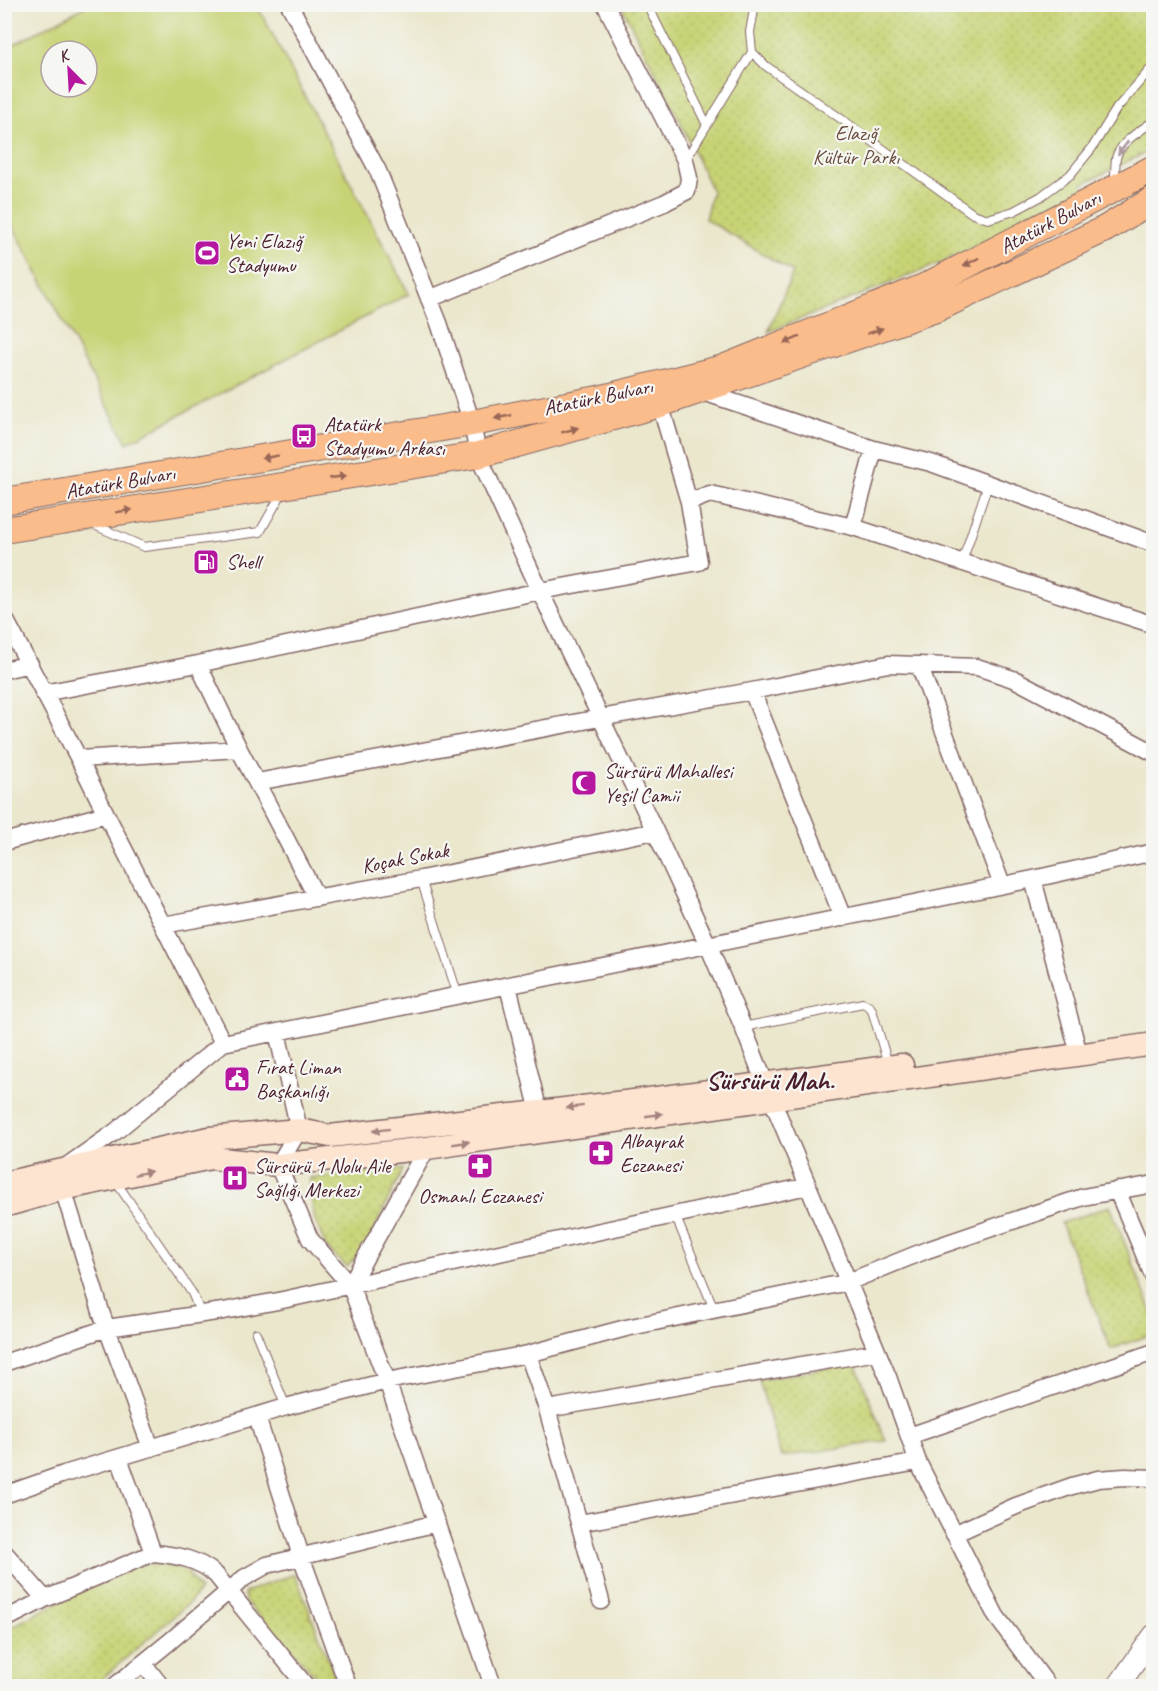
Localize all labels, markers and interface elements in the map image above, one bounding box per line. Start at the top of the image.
north arrow [39,39,99,99]
text: K [56,44,75,67]
park label: Elazığ Kültür Parkı [813,120,900,170]
one-way arrow [1117,141,1129,156]
street label: Atatürk Bulvarı [995,184,1106,259]
place label: Yeni Elazığ Stadyumu [226,228,304,278]
sports icon: Yeni Elazığ Stadyumu [192,238,222,268]
one-way arrow [963,258,980,267]
one-way arrow [866,325,884,335]
one-way arrow [783,335,801,345]
street label: Atatürk Bulvarı [541,373,656,421]
place label: Atatürk Stadyumu Arkası [324,411,446,461]
one-way arrow [494,413,513,422]
bus stop icon: Atatürk Stadyumu Arkası [289,421,319,451]
one-way arrow [561,425,579,434]
one-way arrow [260,453,279,462]
street label: Atatürk Bulvarı [63,459,178,504]
one-way arrow [328,473,347,482]
one-way arrow [115,507,134,516]
fuel station icon: Shell [191,547,221,577]
place label: Shell [226,549,264,575]
place label: Sürsürü Mahallesi Yeşil Camii [604,758,735,808]
mosque icon: Sürsürü Mahallesi Yeşil Camii [569,768,599,798]
street label: Koçak Sokak [359,837,452,879]
place label: Fırat Liman Başkanlığı [256,1054,341,1104]
district label: Sürsürü Mah. [706,1063,835,1097]
public building icon: Fırat Liman Başkanlığı [222,1064,252,1094]
one-way arrow [566,1103,585,1112]
one-way arrow [644,1111,663,1120]
one-way arrow [372,1125,391,1135]
place label: Albayrak Eczanesi [620,1128,685,1178]
pharmacy icon: Albayrak Eczanesi [586,1138,616,1168]
one-way arrow [451,1139,470,1148]
pharmacy icon: Osmanlı Eczanesi [465,1151,495,1181]
place label: Sürsürü 1 Nolu Aile Sağlığı Merkezi [254,1153,393,1203]
hospital icon: Sürsürü 1 Nolu Aile Sağlığı Merkezi [220,1163,250,1193]
one-way arrow [134,1168,153,1177]
place label: Osmanlı Eczanesi [418,1183,545,1209]

